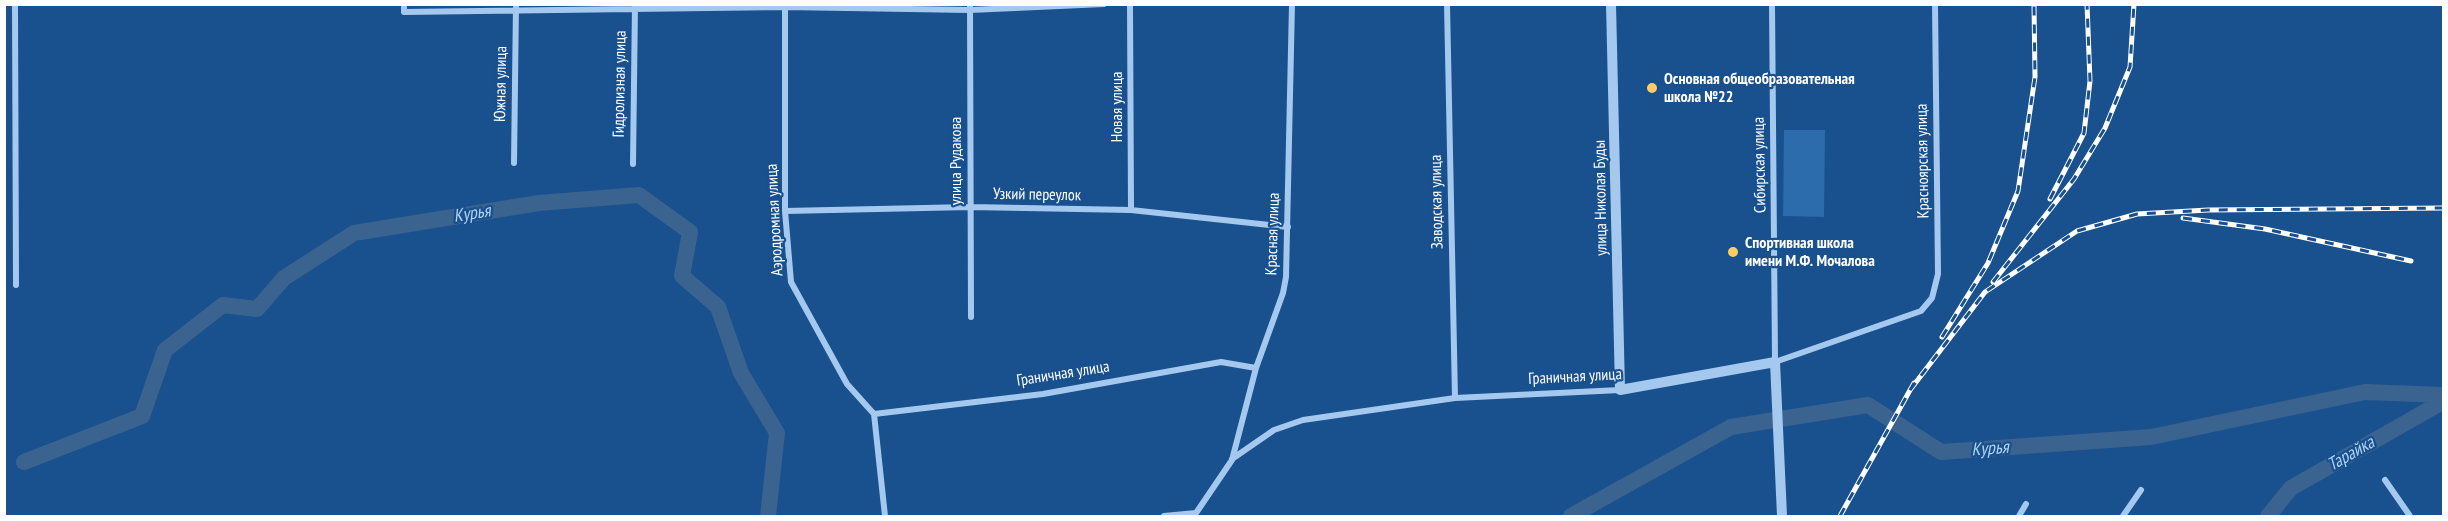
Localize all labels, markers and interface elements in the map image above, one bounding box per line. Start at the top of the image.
street label: Гидролизная улица [609,30,631,138]
street label: Южная улица [491,46,511,122]
place label: Основная общеобразовательная школа №22 [1664,69,1855,107]
street label: Новая улица [1107,72,1127,142]
marker: Основная общеобразовательная школа №22 [1645,81,1659,95]
street label: Красноярская улица [1912,104,1934,218]
street label: улица Рудакова [946,117,966,205]
street label: Сибирская улица [1750,117,1770,213]
street label: улица Николая Буды [1590,140,1612,256]
street label: Заводская улица [1427,155,1447,249]
street label: Аэродромная улица [762,163,788,277]
street label: Узкий переулок [993,185,1081,205]
street label: Красная улица [1262,192,1284,276]
water label: Курья [452,200,492,228]
place label: Спортивная школа имени М.Ф. Мочалова [1745,233,1875,271]
marker: Спортивная школа имени М.Ф. Мочалова [1726,245,1740,259]
street label: Граничная улица [1015,357,1111,391]
street label: Граничная улица [1528,365,1622,389]
water label: Тарайка [2324,432,2378,476]
water label: Курья [1971,437,2009,461]

